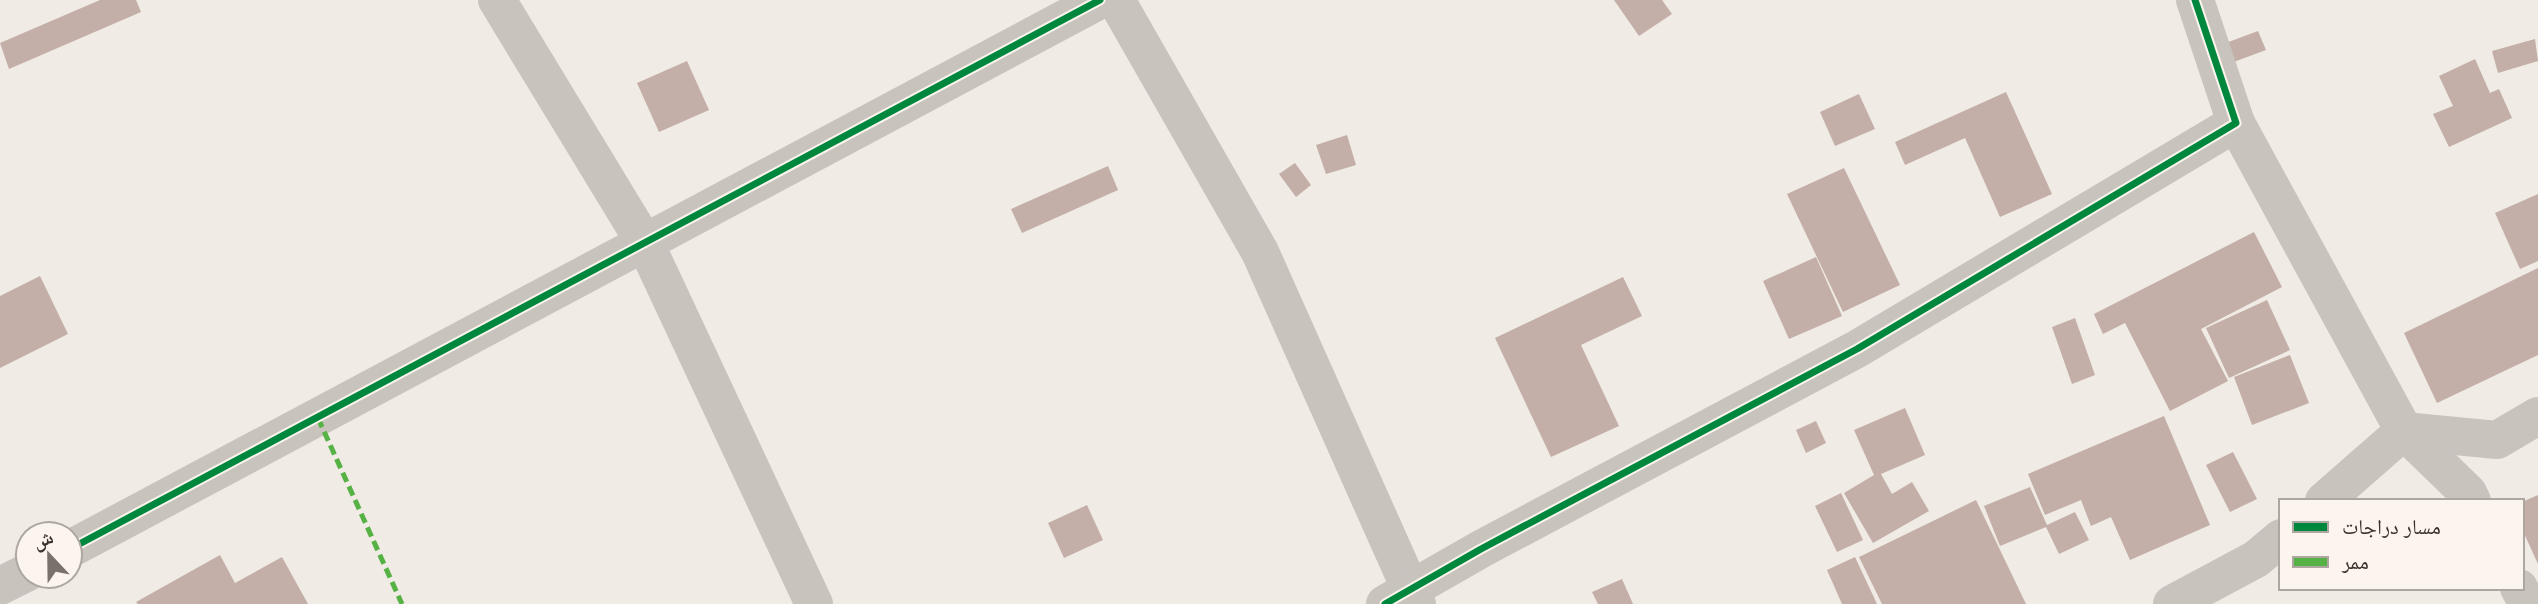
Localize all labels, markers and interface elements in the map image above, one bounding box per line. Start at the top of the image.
legend [2279,499,2524,590]
text: مسار دراجات [2342,514,2441,539]
north arrow [14,520,84,590]
text: ش [29,525,56,554]
text: ممر [2341,549,2369,574]

